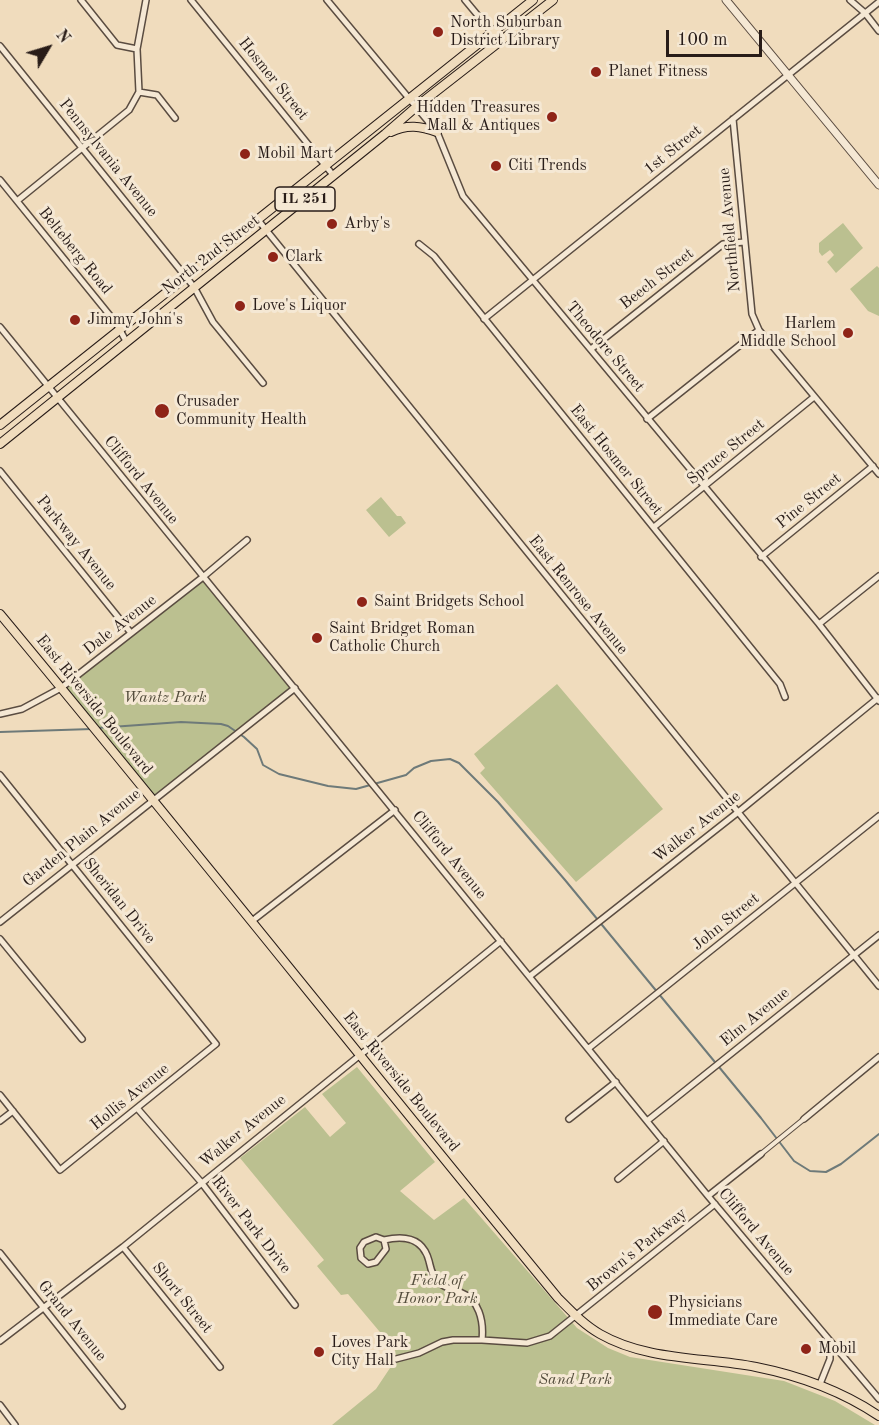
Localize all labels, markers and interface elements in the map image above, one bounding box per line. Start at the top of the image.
place label: North Suburban District Library [450,13,562,51]
north arrow [18,18,78,78]
scale bar [669,18,765,56]
marker: North Suburban District Library [431,25,445,39]
text: N [52,27,72,47]
text: 100 m [677,31,728,49]
street label: Hosmer Street [234,34,312,124]
place label: Planet Fitness [608,62,708,82]
marker: Planet Fitness [589,65,603,79]
street label: Pennsylvania Avenue [54,95,162,221]
place label: Hidden Treasures Mall & Antiques [416,98,540,136]
marker: Hidden Treasures Mall & Antiques [545,110,559,124]
street label: 1st Street [640,121,706,179]
place label: Mobil Mart [257,144,333,164]
marker: Mobil Mart [238,147,252,161]
place label: Citi Trends [508,156,587,176]
marker: Citi Trends [489,159,503,173]
street label: Northfield Avenue [715,167,745,293]
road number: IL 251 [275,187,335,211]
street label: Belteberg Road [34,204,116,298]
street label: North 2nd Street [158,211,264,299]
place label: Arby's [344,214,390,234]
marker: Arby's [325,217,339,231]
street label: Beech Street [616,244,698,314]
place label: Clark [285,247,323,267]
marker: Clark [266,250,280,264]
place label: Love's Liquor [252,296,346,316]
street label: Theodore Street [561,298,649,396]
marker: Love's Liquor [233,299,247,313]
place label: Jimmy John's [87,310,183,330]
marker: Jimmy John's [68,313,82,327]
place label: Harlem Middle School [740,314,836,352]
marker: Harlem Middle School [841,326,855,340]
place label: Crusader Community Health [176,392,307,430]
street label: East Hosmer Street [565,401,667,519]
marker: Crusader Community Health [153,402,171,420]
street label: Spruce Street [683,415,769,489]
street label: Clifford Avenue [100,432,182,528]
street label: Pine Street [773,469,845,533]
street label: Parkway Avenue [32,492,120,594]
street label: East Renrose Avenue [524,532,632,658]
street label: Dale Avenue [80,591,160,659]
place label: Saint Bridgets School [374,592,524,612]
marker: Saint Bridgets School [355,595,369,609]
place label: Saint Bridget Roman Catholic Church [329,619,475,657]
street label: East Riverside Boulevard [32,631,156,779]
marker: Saint Bridget Roman Catholic Church [310,631,324,645]
park label: Wantz Park [123,688,207,708]
street label: Garden Plain Avenue [19,785,145,891]
street label: Walker Avenue [649,787,745,867]
street label: Clifford Avenue [408,807,490,903]
street label: Sheridan Drive [79,854,159,948]
street label: John Street [689,889,763,955]
street label: Elm Avenue [717,983,793,1051]
street label: East Riverside Boulevard [339,1008,463,1156]
street label: Hollis Avenue [87,1059,173,1135]
street label: Walker Avenue [196,1090,290,1172]
street label: River Park Drive [207,1173,295,1277]
street label: Clifford Avenue [714,1184,798,1280]
street label: Brown's Parkway [583,1204,691,1296]
street label: Short Street [148,1259,216,1337]
park label: Field of Honor Park [396,1271,478,1309]
street label: Grand Avenue [34,1277,110,1365]
place label: Physicians Immediate Care [668,1293,778,1331]
marker: Physicians Immediate Care [646,1303,664,1321]
place label: Loves Park City Hall [331,1333,408,1371]
place label: Mobil [818,1339,856,1359]
marker: Mobil [799,1342,813,1356]
marker: Loves Park City Hall [312,1345,326,1359]
park label: Sand Park [538,1370,612,1390]

